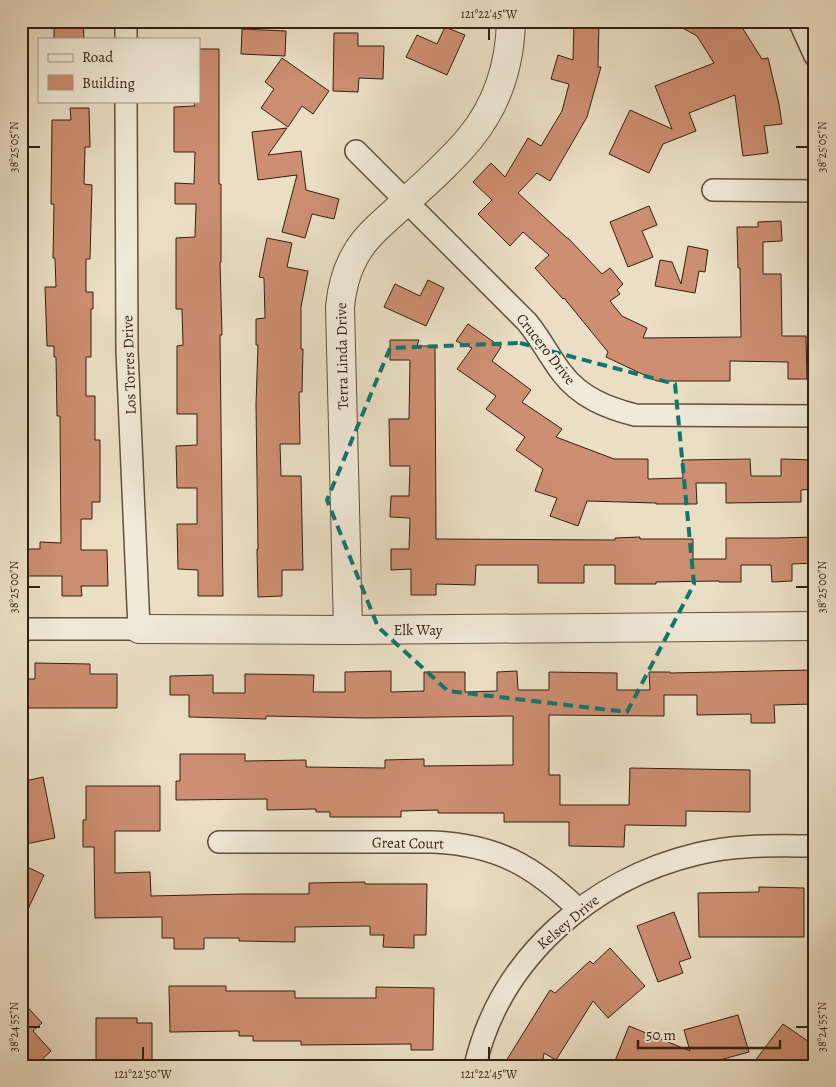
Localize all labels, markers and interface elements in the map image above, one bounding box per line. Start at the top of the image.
text: 121°22'45"W [461,6,518,22]
legend [38,38,200,102]
text: Road [82,47,114,67]
text: Building [82,73,135,93]
text: 38°25'05"N [6,121,22,173]
text: 38°25'05"N [814,121,830,173]
street label: Terra Linda Drive [331,302,353,410]
street label: Crucero Drive [512,309,580,389]
street label: Los Torres Drive [117,315,141,415]
text: 38°25'00"N [6,560,22,613]
text: 38°25'00"N [814,560,830,613]
street label: Elk Way [393,620,443,640]
street label: Great Court [372,832,444,854]
street label: Kelsey Drive [533,890,604,954]
text: 38°24'55"N [6,1002,22,1052]
text: 38°24'55"N [814,1002,830,1052]
scale bar [638,1017,781,1049]
text: 50 m [646,1025,676,1045]
text: 121°22'50"W [114,1066,172,1082]
text: 121°22'45"W [461,1066,518,1082]

